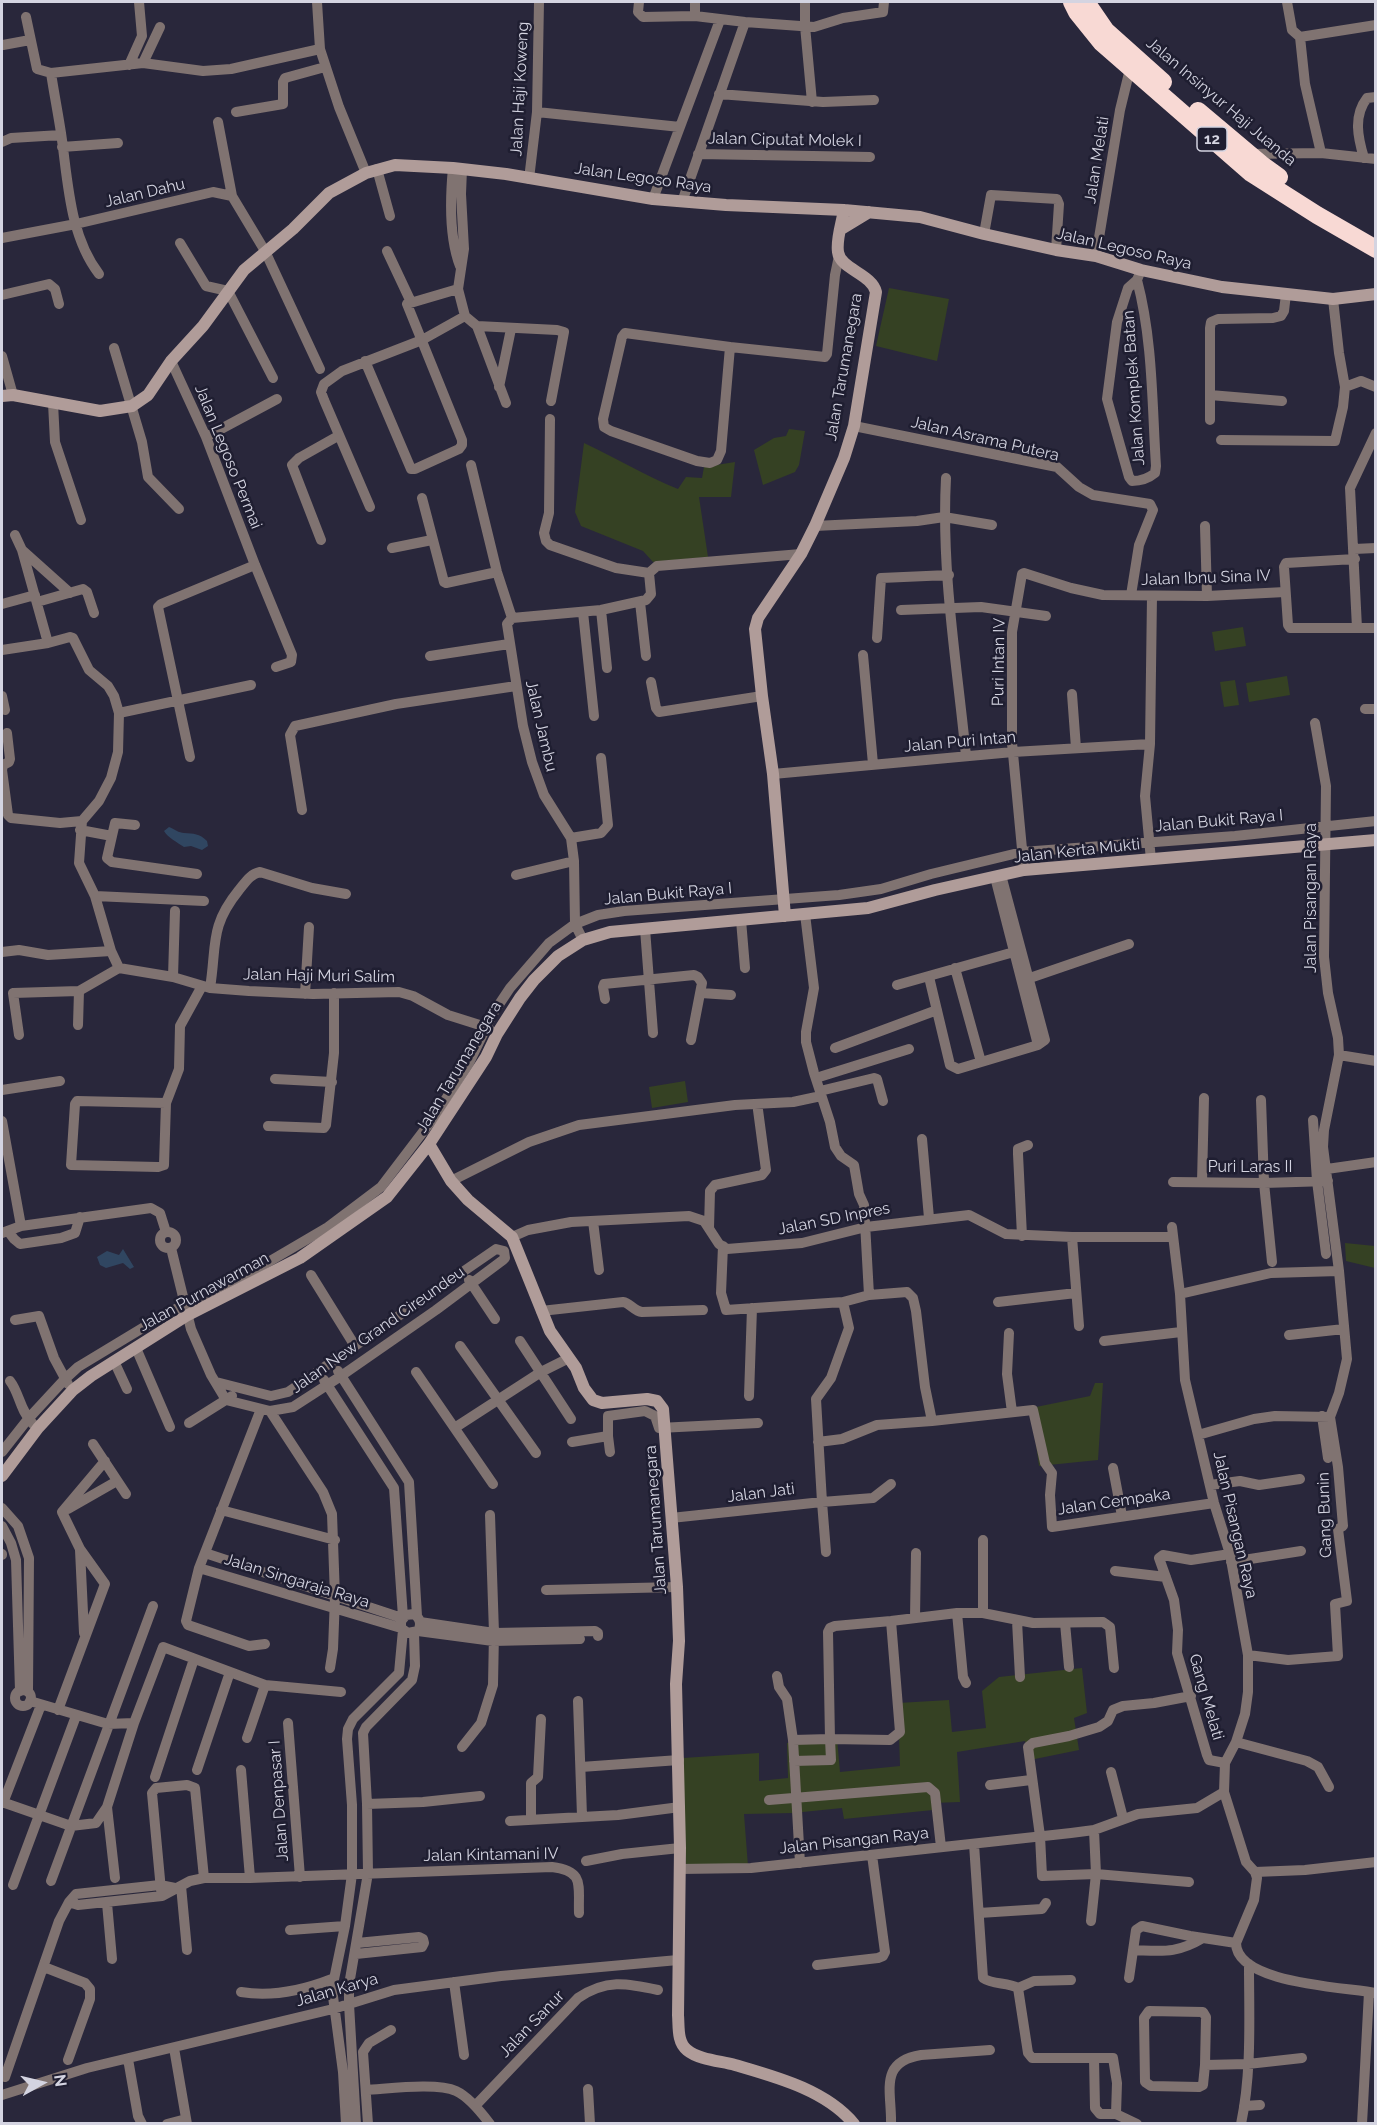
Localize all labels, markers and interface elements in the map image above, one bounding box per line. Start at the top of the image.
street label: Jalan Haji Koweng [507,21,533,157]
street label: Jalan Insinyur Haji Juanda [1142,34,1300,170]
street label: Jalan Melati [1081,115,1113,205]
road number: 12 [1197,127,1227,151]
street label: Jalan Ciputat Molek I [708,129,862,151]
street label: Jalan Legoso Raya [573,159,713,197]
street label: Jalan Dahu [103,174,187,212]
street label: Jalan Legoso Raya [1055,224,1193,274]
street label: Jalan Tarumanegara [822,292,866,442]
street label: Jalan Komplek Batan [1119,310,1149,466]
street label: Jalan Legoso Permai [190,382,266,532]
street label: Jalan Asrama Putera [909,413,1061,465]
street label: Jalan Ibnu Sina IV [1141,566,1271,590]
street label: Puri Intan IV [989,618,1009,706]
street label: Jalan Jambu [521,678,561,774]
street label: Jalan Puri Intan [903,728,1017,756]
street label: Jalan Bukit Raya I [1154,806,1284,836]
street label: Jalan Pisangan Raya [1301,823,1321,973]
street label: Jalan Kerta Mukti [1013,835,1141,867]
street label: Jalan Bukit Raya I [603,879,733,909]
street label: Jalan Haji Muri Salim [243,965,395,987]
street label: Jalan Tarumanegara [412,998,506,1136]
street label: Puri Laras II [1208,1157,1292,1177]
street label: Jalan SD Inpres [776,1199,892,1239]
street label: Jalan Purnawarman [136,1248,272,1336]
street label: Jalan New Grand Cireundeu [288,1263,468,1397]
street label: Jalan Tarumanegara [641,1445,671,1595]
street label: Jalan Pisangan Raya [1209,1450,1261,1600]
street label: Gang Bunin [1314,1472,1336,1558]
street label: Jalan Jati [726,1479,796,1507]
street label: Jalan Cempaka [1056,1485,1172,1519]
street label: Jalan Singaraja Raya [222,1550,372,1612]
street label: Gang Melati [1185,1652,1227,1742]
street label: Jalan Denpasar I [265,1740,293,1862]
street label: Jalan Pisangan Raya [778,1824,930,1858]
street label: Jalan Kintamani IV [423,1844,559,1866]
street label: Jalan Karya [294,1969,380,2011]
street label: Jalan Sanur [495,1987,569,2061]
north arrow [12,2053,72,2113]
text: N [50,2073,71,2088]

